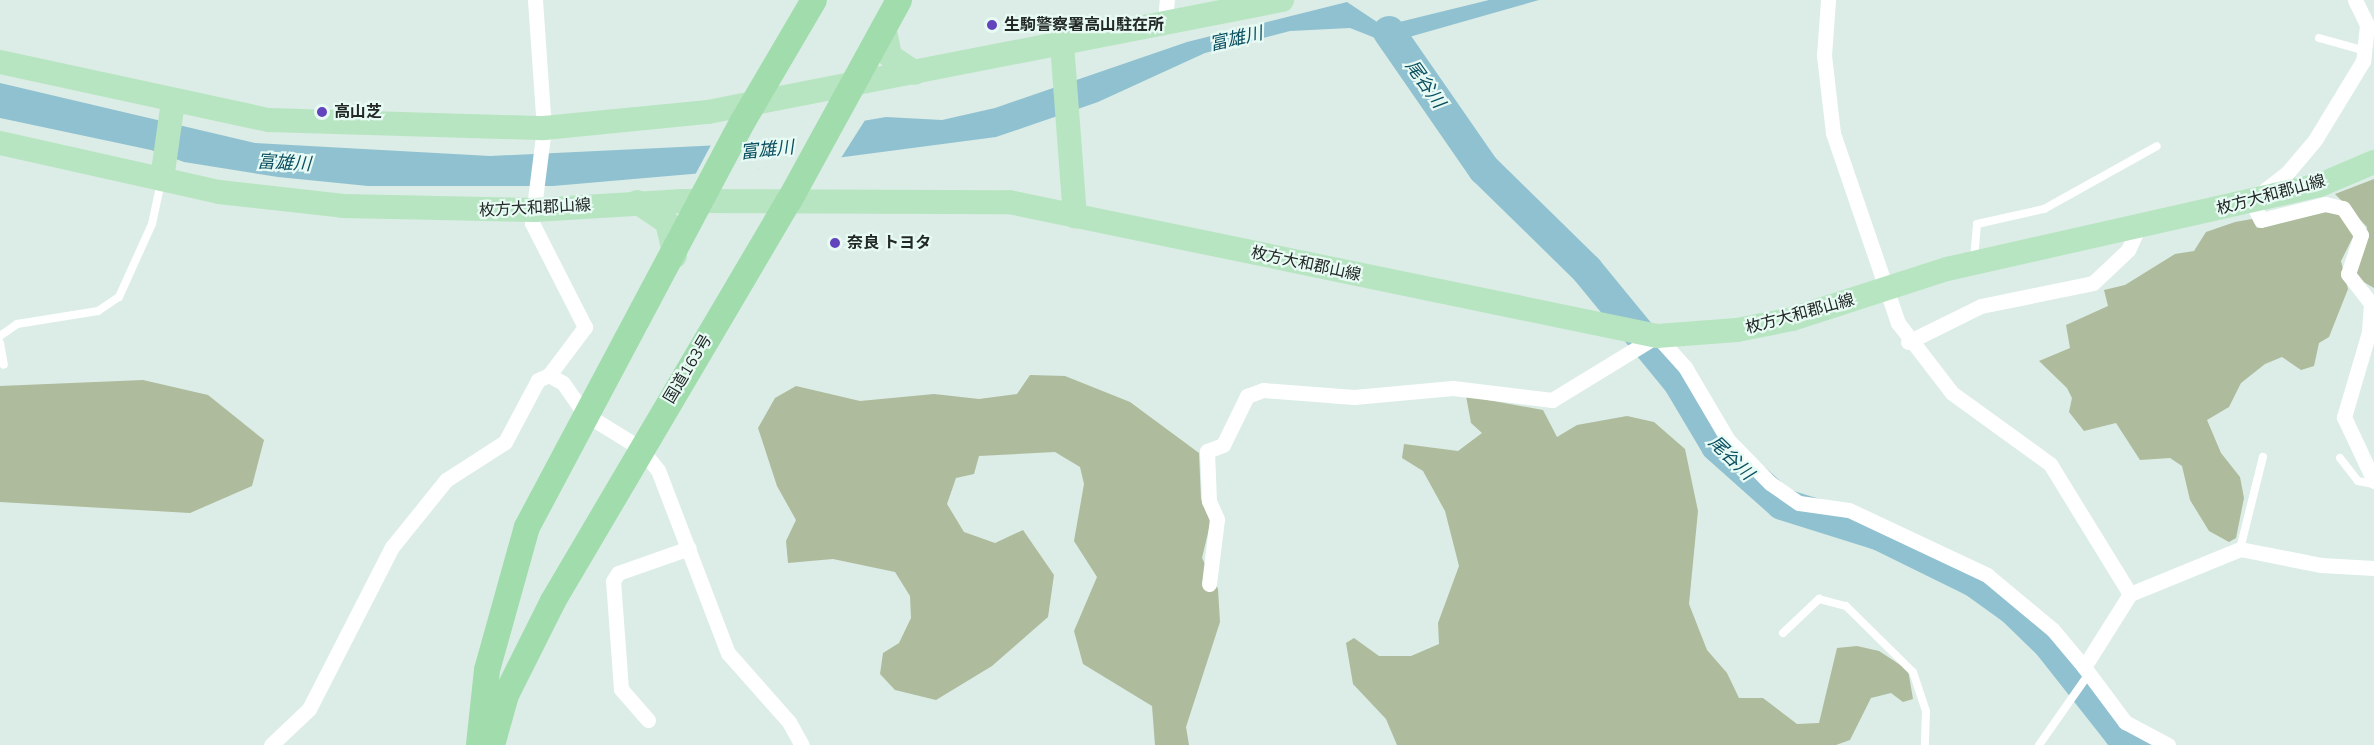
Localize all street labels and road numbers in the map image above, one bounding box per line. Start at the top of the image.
street label: 枚方大和郡山線 [2214,171,2328,219]
street label: 枚方大和郡山線 [479,195,591,221]
street label: 枚方大和郡山線 [1249,243,1363,285]
street label: 枚方大和郡山線 [1743,290,1857,338]
street label: 国道163号 [660,331,716,407]

